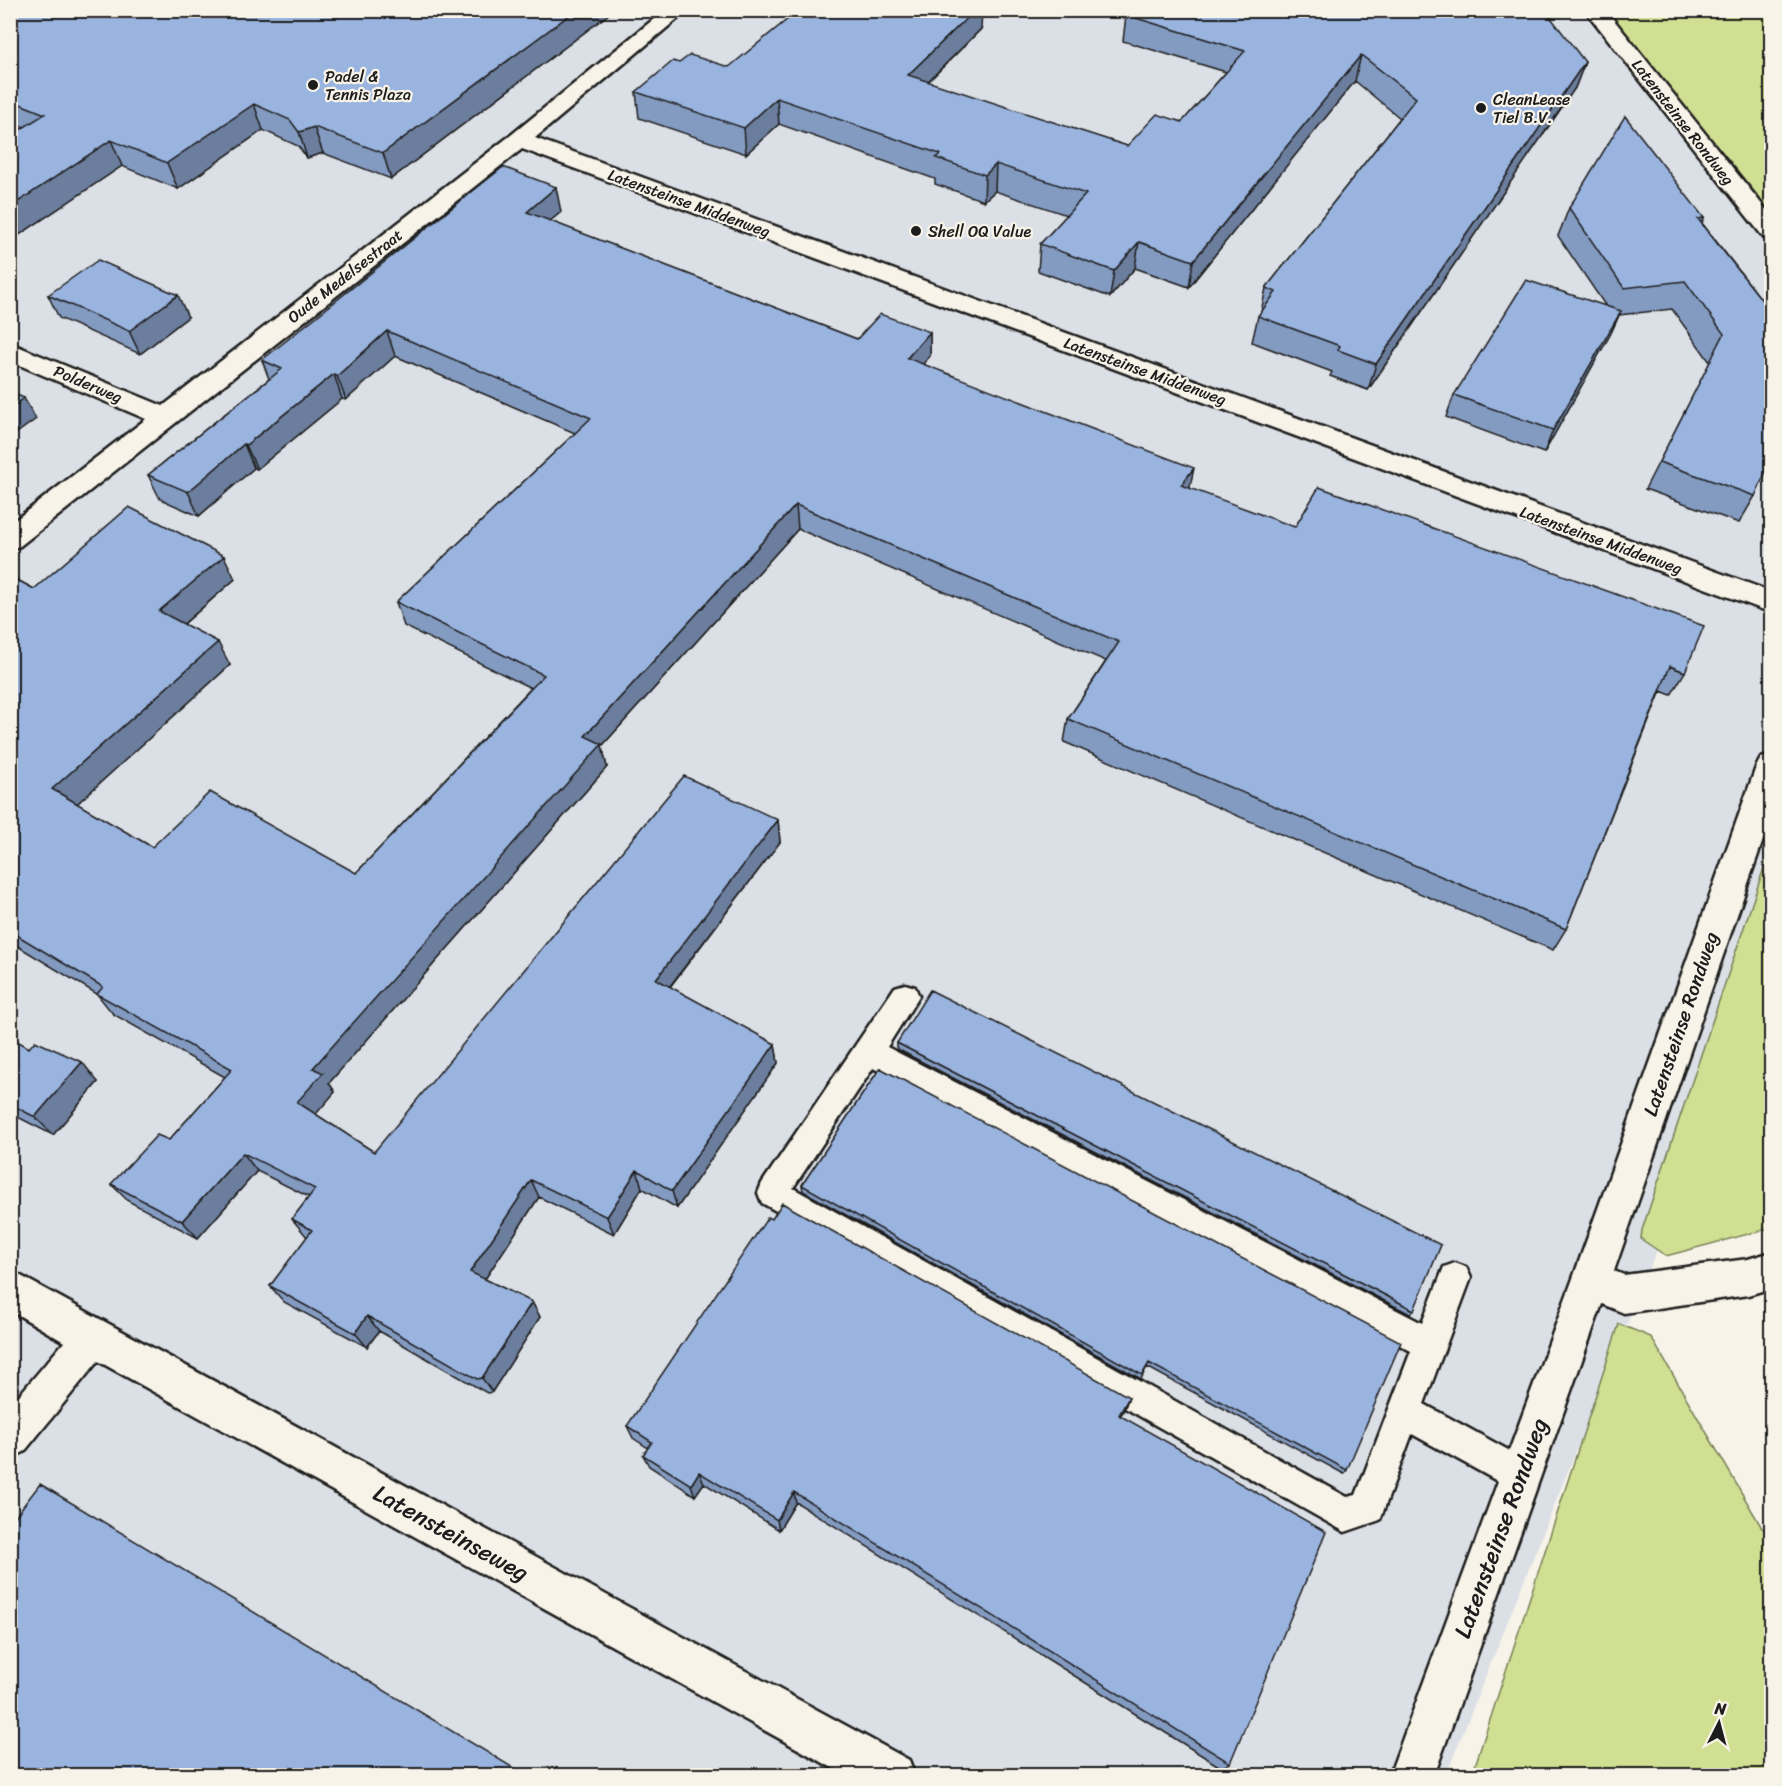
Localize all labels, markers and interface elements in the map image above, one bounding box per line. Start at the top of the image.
street label: Latensteinse Rondweg [1624,52,1742,192]
place label: Padel & Tennis Plaza [325,62,411,109]
marker: Padel & Tennis Plaza [306,78,320,92]
place label: CleanLease Tiel B.V. [1493,85,1570,132]
marker: CleanLease Tiel B.V. [1474,101,1488,115]
street label: Latensteinse Middenweg [604,160,774,246]
place label: Shell OQ Value [928,217,1032,246]
street label: Oude Medelsestraat [281,221,409,331]
marker: Shell OQ Value [909,224,923,238]
street label: Latensteinse Middenweg [1060,328,1230,414]
street label: Polderweg [49,356,127,412]
street label: Latensteinse Middenweg [1516,497,1686,583]
street label: Latensteinse Rondweg [1633,927,1729,1121]
street label: Latensteinse Rondweg [1442,1412,1560,1644]
street label: Latensteinseweg [365,1473,537,1593]
north arrow [1689,1693,1749,1753]
text: N [1712,1693,1728,1724]

